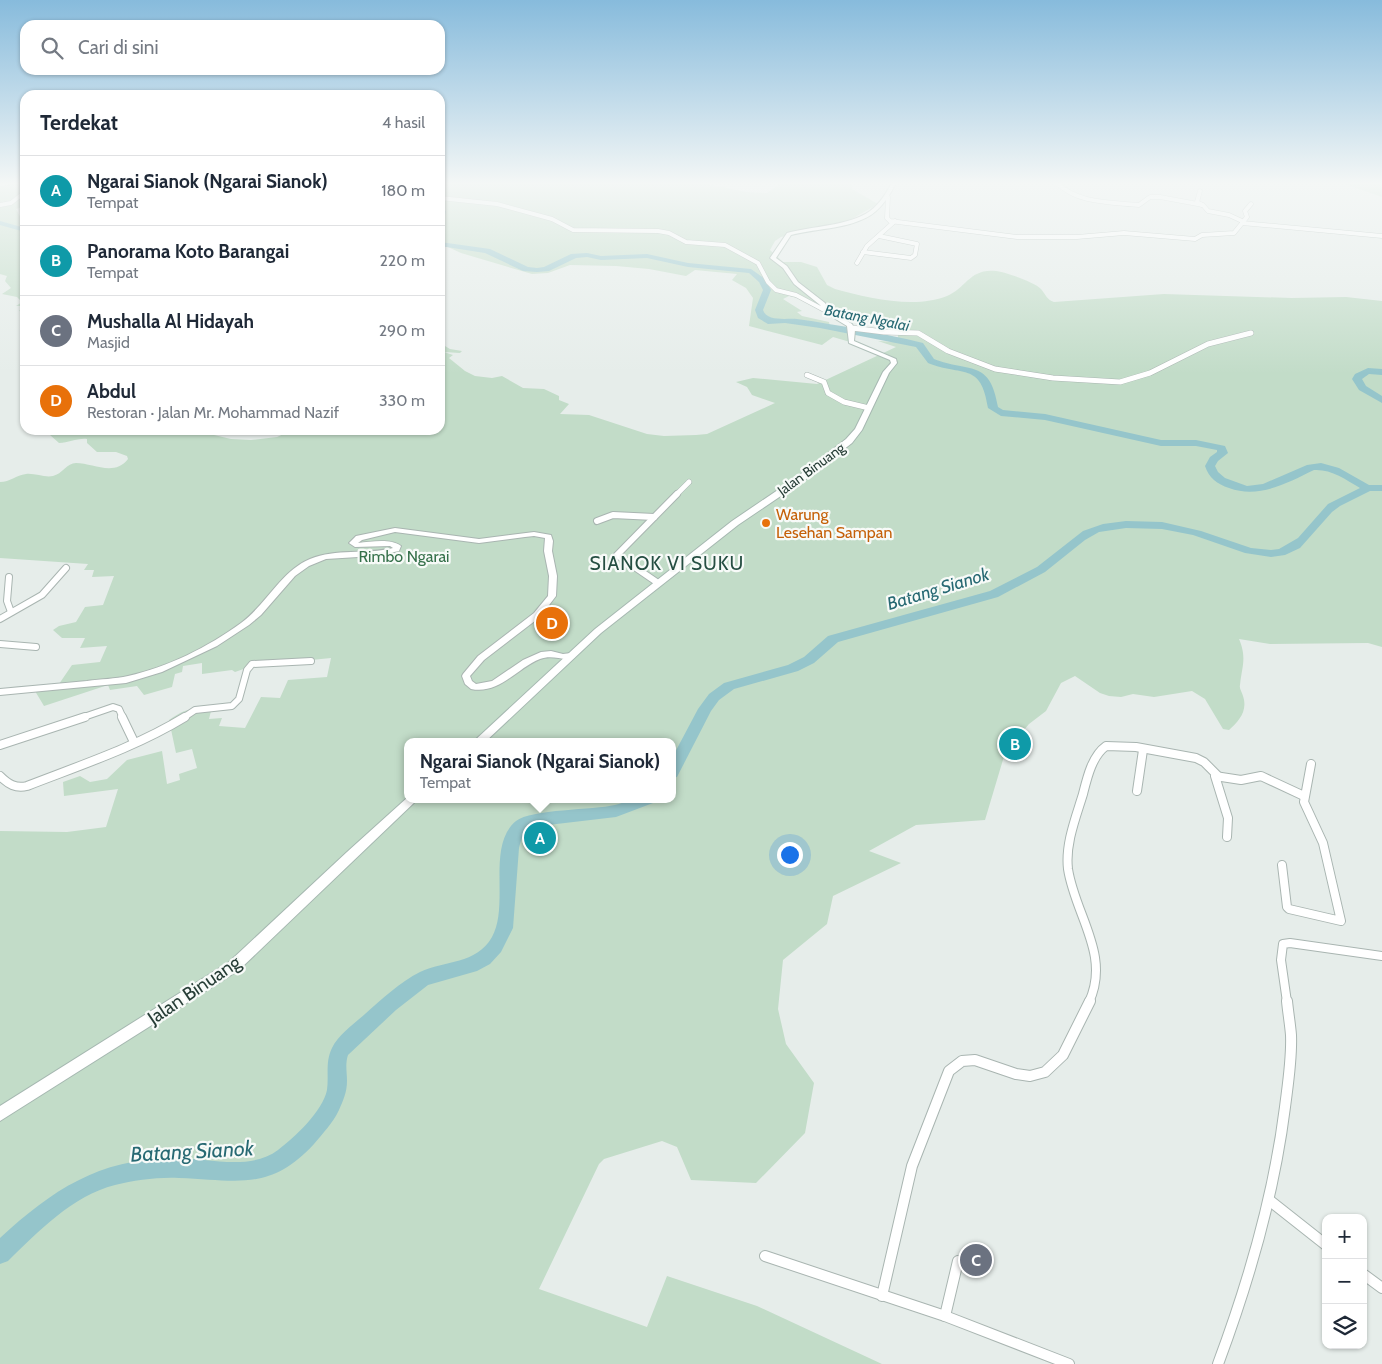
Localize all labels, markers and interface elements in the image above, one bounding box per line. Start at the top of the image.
search box [20,20,445,75]
icon: search [38,34,66,62]
text: Cari di sini [78,36,159,59]
text: Terdekat [40,110,118,135]
text: 4 hasil [382,113,425,132]
text: Ngarai Sianok (Ngarai Sianok) [87,170,328,193]
text: A [51,181,61,200]
text: 180 m [381,181,425,200]
text: Tempat [87,193,138,212]
text: Panorama Koto Barangai [87,240,289,263]
text: B [51,251,61,270]
text: 220 m [379,251,425,270]
text: Tempat [87,263,138,282]
water label: Batang Ngalai [823,301,912,335]
text: Mushalla Al Hidayah [87,310,254,333]
text: C [51,321,61,340]
text: 290 m [379,321,425,340]
text: Masjid [87,333,130,352]
text: Abdul [87,380,136,403]
text: D [50,391,62,410]
text: 330 m [379,391,425,410]
text: Restoran · Jalan Mr. Mohammad Nazif [87,403,339,422]
street label: Jalan Binuang [773,438,849,500]
place label: Warung Lesehan Sampan [776,505,892,542]
marker: Warung Lesehan Sampan [760,517,772,529]
park label: Rimbo Ngarai [359,547,449,566]
district label: SIANOK VI SUKU [590,552,744,575]
water label: Batang Sianok [884,563,993,615]
pin: D [536,604,568,642]
pin: B [999,725,1031,763]
popup [404,738,676,803]
text: Ngarai Sianok (Ngarai Sianok) [420,750,660,773]
text: Tempat [420,773,471,792]
pin: A [524,819,556,857]
your location [777,842,803,868]
street label: Jalan Binuang [142,950,245,1030]
water label: Batang Sianok [130,1135,255,1167]
map controls [1322,1214,1367,1349]
button: + [1322,1214,1367,1259]
pin: C [960,1241,992,1279]
button: − [1322,1259,1367,1304]
button: layers [1322,1304,1367,1349]

